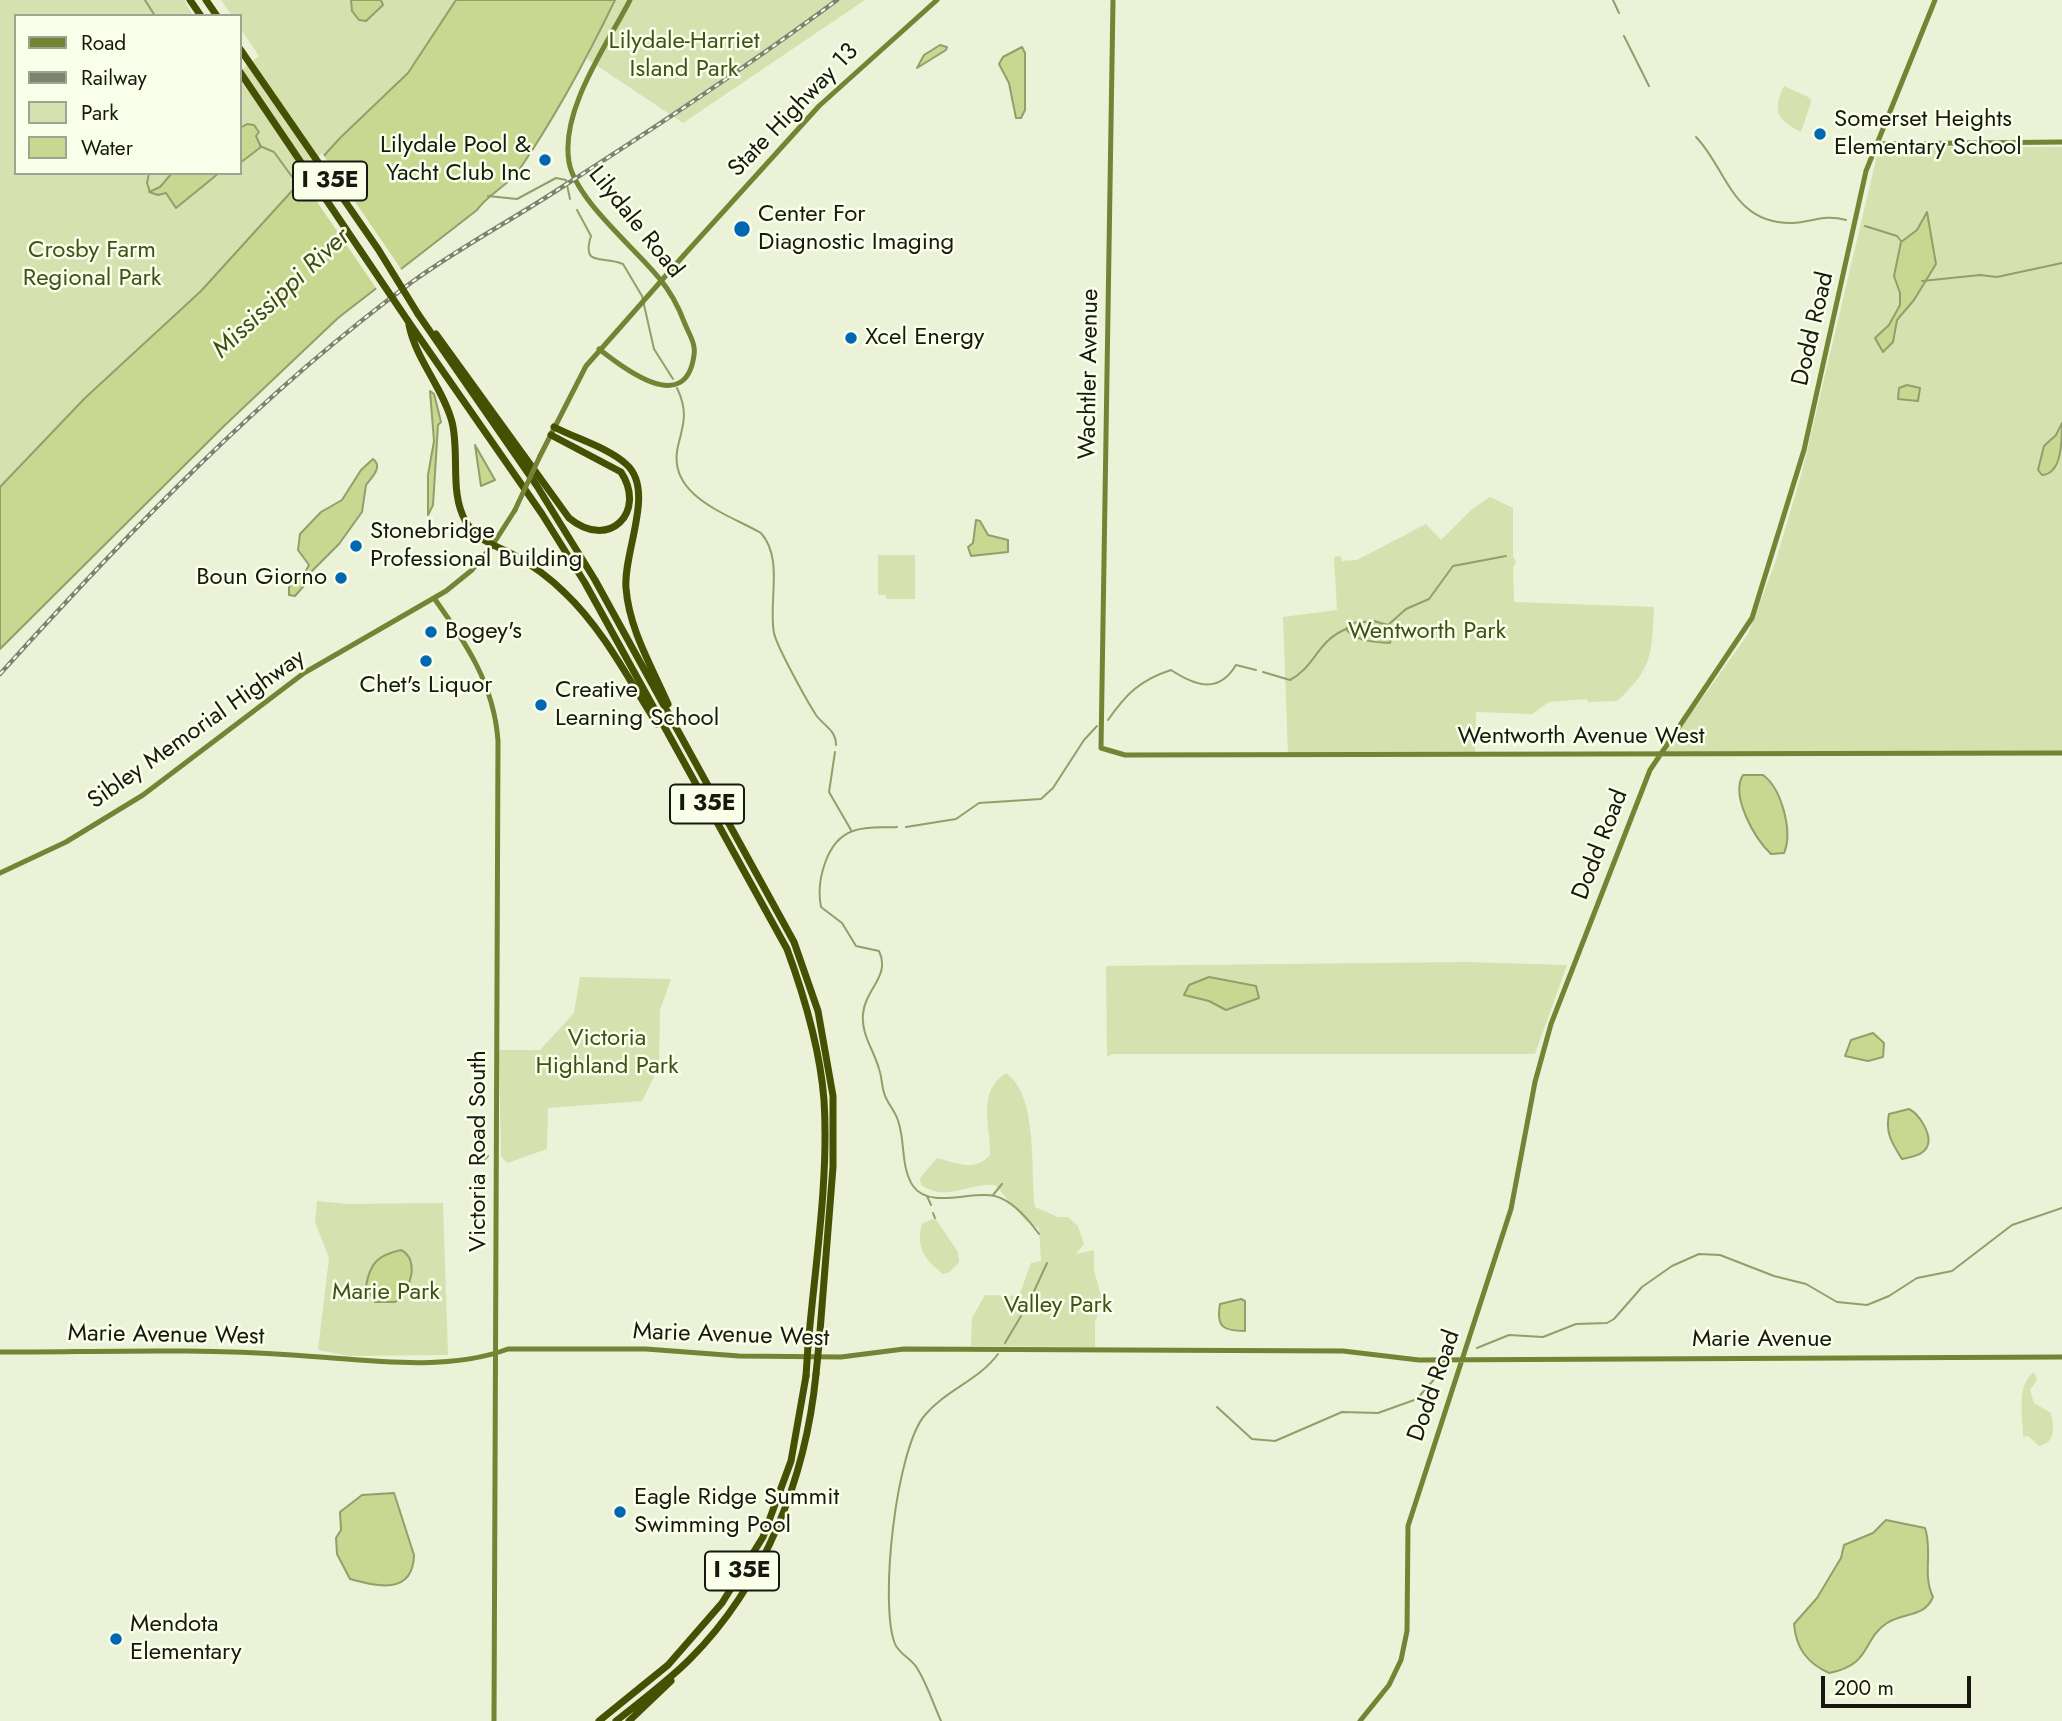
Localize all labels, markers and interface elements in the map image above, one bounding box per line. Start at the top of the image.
legend [14,14,242,175]
text: Road [81,28,126,58]
park label: Lilydale-Harriet Island Park [609,28,759,84]
street label: State Highway 13 [723,38,865,184]
text: Railway [81,63,147,93]
text: Park [81,98,118,128]
place label: Somerset Heights Elementary School [1834,106,2022,162]
marker: Somerset Heights Elementary School [1812,126,1828,142]
place label: Lilydale Pool & Yacht Club Inc [380,132,531,188]
text: Water [81,133,133,163]
marker: Lilydale Pool & Yacht Club Inc [537,152,553,168]
street label: Lilydale Road [581,161,689,285]
road number: I 35E [293,162,367,200]
place label: Center For Diagnostic Imaging [758,201,954,257]
marker: Center For Diagnostic Imaging [732,219,752,239]
water label: Mississippi River [207,222,357,366]
park label: Crosby Farm Regional Park [23,237,161,293]
street label: Dodd Road [1787,269,1841,389]
street label: Wachtler Avenue [1074,288,1106,460]
place label: Xcel Energy [865,324,984,352]
marker: Xcel Energy [843,330,859,346]
place label: Stonebridge Professional Building [370,518,582,574]
marker: Stonebridge Professional Building [348,538,364,554]
place label: Boun Giorno [196,564,327,592]
marker: Boun Giorno [333,570,349,586]
place label: Bogey's [445,618,522,646]
park label: Wentworth Park [1348,618,1506,646]
marker: Bogey's [423,624,439,640]
street label: Sibley Memorial Highway [83,644,311,816]
marker: Chet's Liquor [418,653,434,669]
place label: Chet's Liquor [359,672,493,700]
place label: Creative Learning School [555,677,719,733]
marker: Creative Learning School [533,697,549,713]
street label: Wentworth Avenue West [1457,723,1705,751]
road number: I 35E [670,784,744,824]
street label: Dodd Road [1567,786,1635,904]
park label: Victoria Highland Park [536,1025,678,1081]
street label: Victoria Road South [465,1050,493,1252]
park label: Marie Park [332,1279,440,1307]
park label: Valley Park [1004,1292,1112,1320]
street label: Marie Avenue West [632,1318,830,1354]
street label: Marie Avenue West [67,1320,265,1352]
street label: Marie Avenue [1692,1326,1832,1354]
street label: Dodd Road [1403,1327,1467,1445]
place label: Eagle Ridge Summit Swimming Pool [634,1484,839,1540]
marker: Eagle Ridge Summit Swimming Pool [612,1504,628,1520]
road number: I 35E [705,1552,779,1590]
place label: Mendota Elementary [130,1611,242,1667]
marker: Mendota Elementary [108,1631,124,1647]
scale bar [1824,1662,1974,1706]
text: 200 m [1834,1673,1894,1703]

